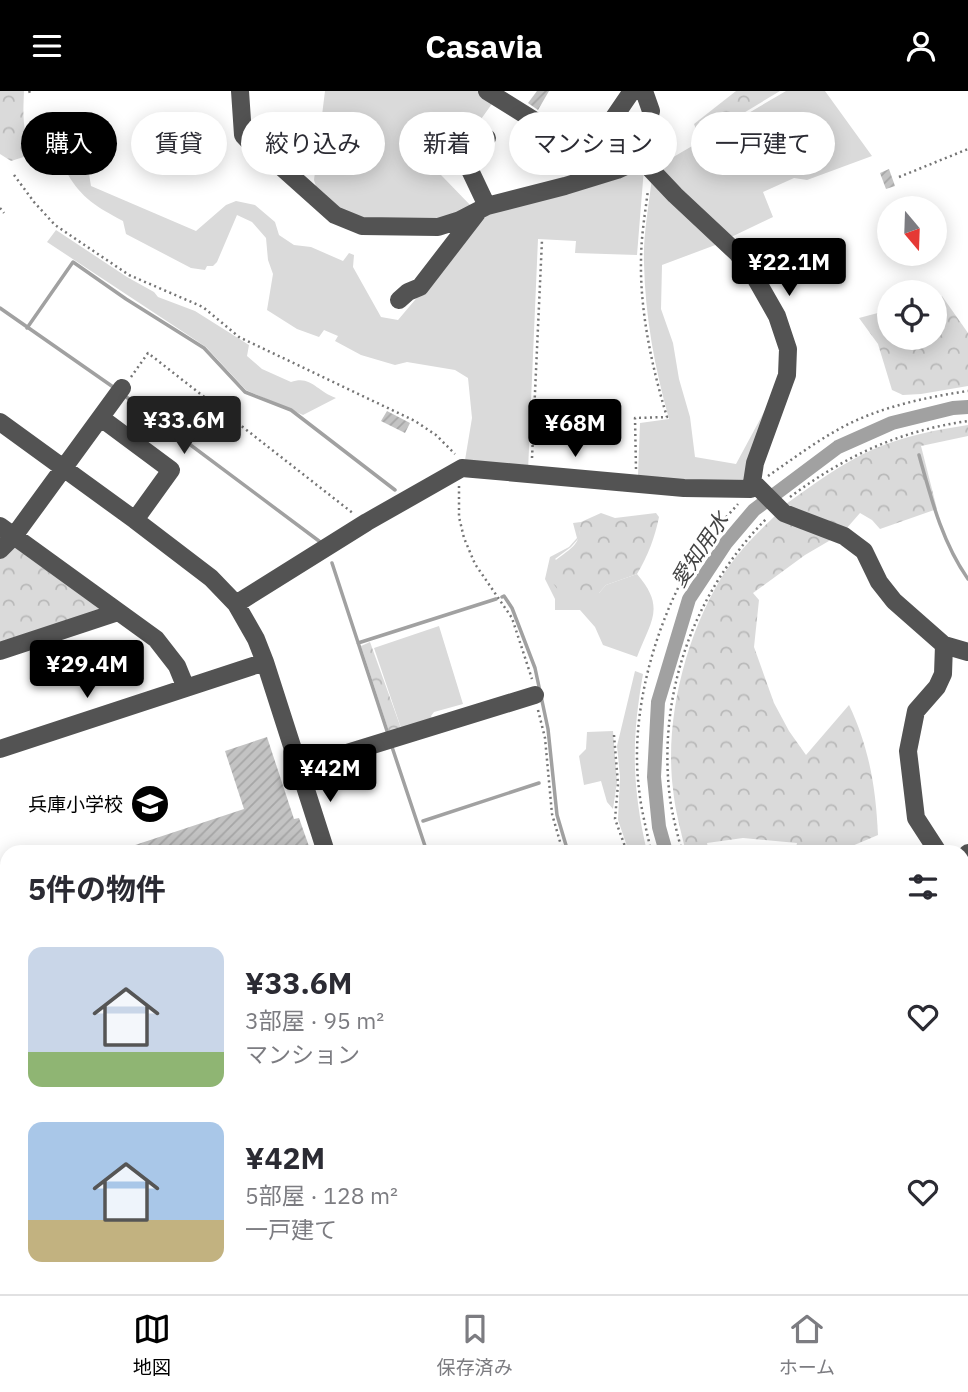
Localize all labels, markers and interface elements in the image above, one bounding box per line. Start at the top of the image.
text: Casavia [425,25,543,67]
icon: menu [28,27,66,65]
icon: person [902,27,940,65]
chip: 購入 [21,112,117,175]
chip: 賃貸 [131,112,227,175]
chip: 絞り込み [241,112,385,175]
chip: 新着 [399,112,495,175]
chip: マンション [509,112,677,175]
chip: 一戸建て [691,112,835,175]
north arrow [877,196,947,266]
map controls [877,196,947,350]
pin: ¥22.1M [732,239,846,298]
text: ¥22.1M [748,246,830,276]
button: locate [877,280,947,350]
pin: ¥33.6M [127,397,241,456]
pin: ¥68M [534,399,616,459]
text: ¥33.6M [143,404,225,434]
text: ¥68M [544,407,606,437]
water label: 愛知用水 [664,505,735,592]
pin: ¥29.4M [30,641,144,700]
text: ¥29.4M [46,648,128,678]
pin: ¥42M [289,745,371,804]
text: ¥42M [299,752,361,782]
school or university icon: 兵庫小学校 [129,783,171,825]
place label: 兵庫小学校 [28,792,123,816]
icon: filters [904,868,942,906]
text: 5件の物件 [28,869,166,908]
text: ¥33.6M [245,963,352,1002]
icon: home [84,975,168,1059]
icon: heart [904,998,942,1036]
text: 3部屋 · 95 m² [245,1005,384,1035]
text: マンション [245,1039,360,1069]
text: ¥42M [245,1138,325,1177]
icon: home [84,1150,168,1234]
icon: heart [904,1173,942,1211]
text: 5部屋 · 128 m² [245,1180,398,1210]
text: 一戸建て [245,1214,337,1244]
tab: 地図 [133,1310,171,1379]
tab: 保存済み [437,1310,513,1379]
tab: ホーム [779,1310,835,1379]

